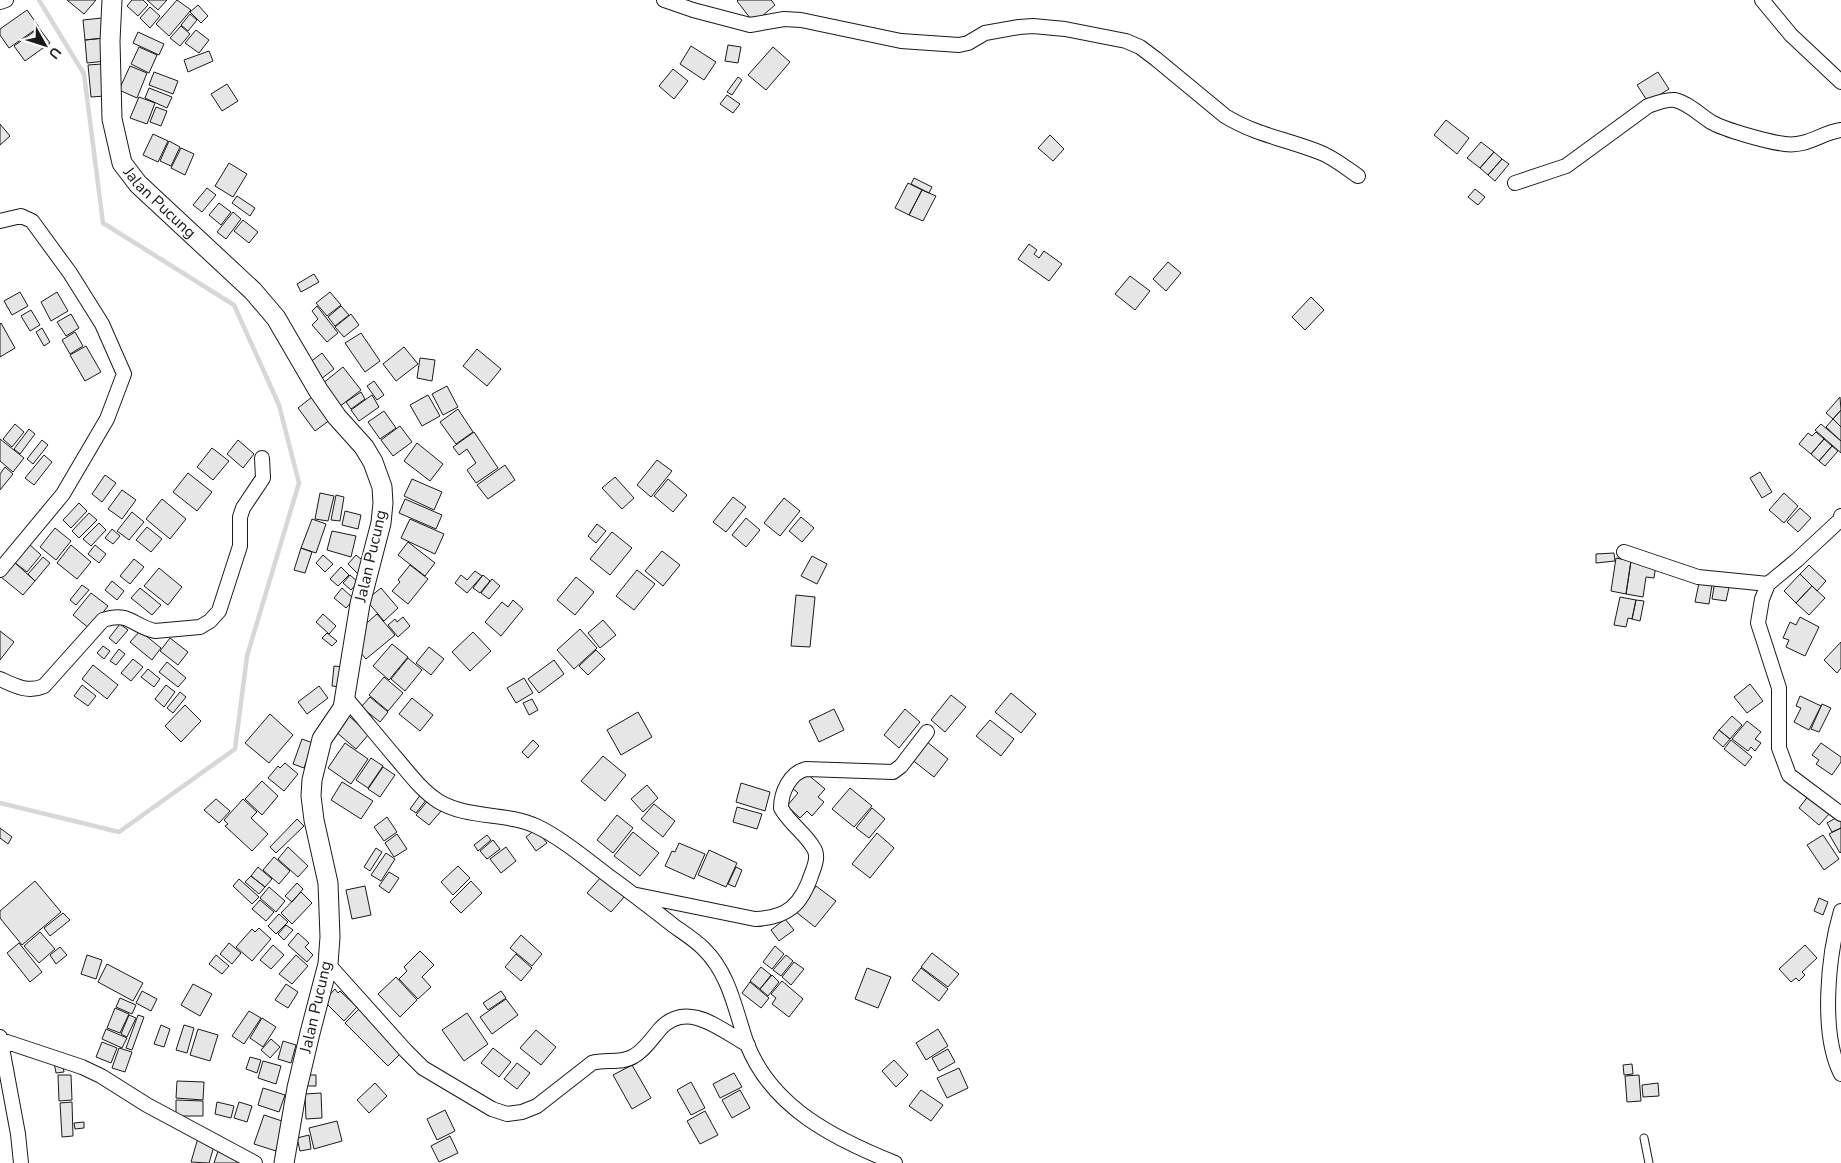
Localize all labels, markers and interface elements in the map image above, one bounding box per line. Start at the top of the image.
north arrow [20,20,70,70]
text: U [44,43,65,63]
street label: Jalan Pucung [117,162,201,243]
street label: Jalan Pucung [349,508,392,605]
street label: Jalan Pucung [294,959,337,1056]

